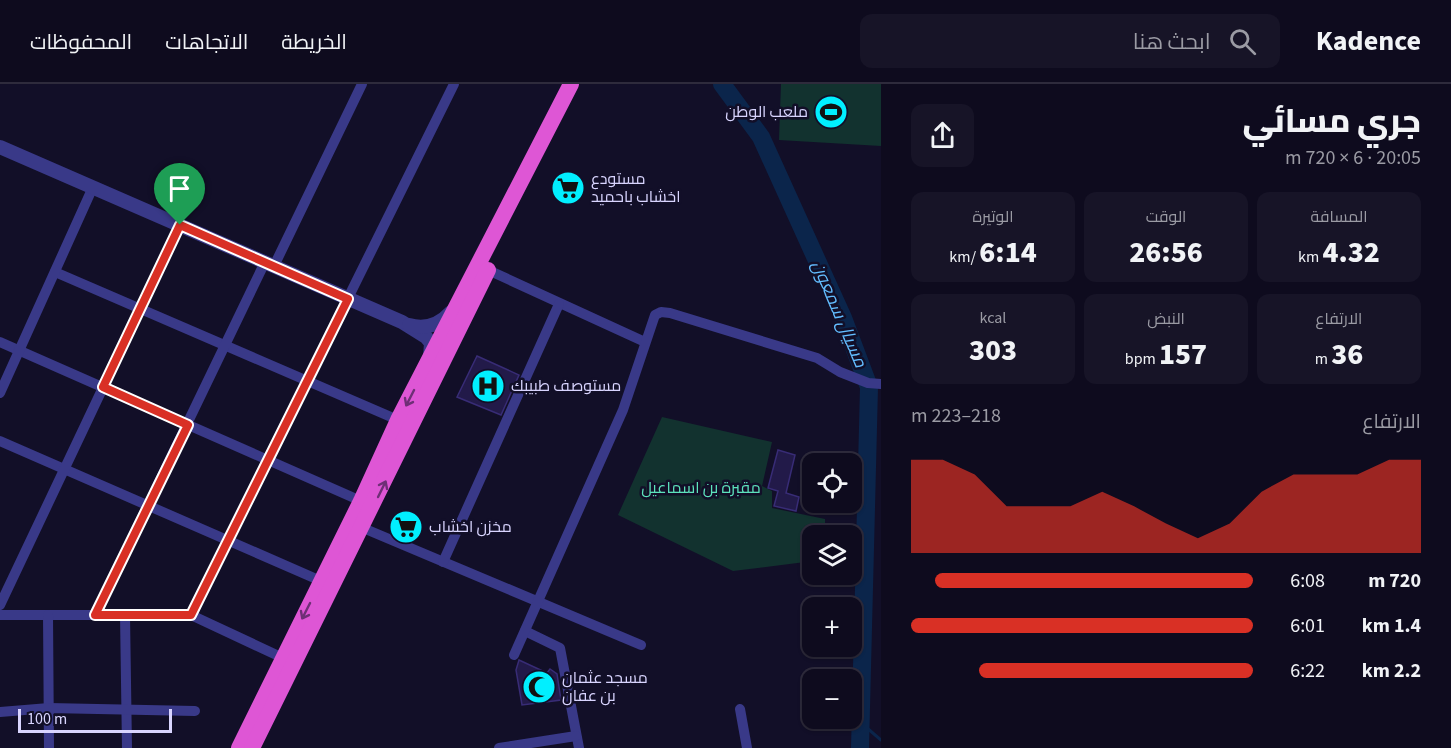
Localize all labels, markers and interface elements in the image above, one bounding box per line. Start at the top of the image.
search box [860,14,1280,68]
text: Kadence [1316,21,1421,61]
icon: search [1226,25,1259,58]
text: ابحث هنا [1133,26,1211,58]
text: المحفوظات [30,27,132,57]
text: الاتجاهات [165,27,248,57]
text: الخريطة [281,27,347,57]
sports icon: ملعب الوطن [813,94,849,130]
text: جري مسائي [1243,98,1421,145]
place label: ملعب الوطن [725,101,808,123]
button: share [911,104,974,167]
text: 20:05 · 6 × 720 m [1285,144,1421,172]
pin [154,163,205,225]
place label: مستودع اخشاب باحميد [591,168,680,208]
supermarket icon: مستودع اخشاب باحميد [550,170,586,206]
icon: arrive [163,172,196,205]
text: الوتيرة [972,206,1014,228]
text: الوقت [1146,206,1186,228]
text: المسافة [1311,206,1367,228]
text: 6:14 [979,231,1037,274]
text: 26:56 [1129,231,1203,274]
text: 4.32 [1323,231,1380,274]
text: /km [949,246,979,268]
text: km [1298,246,1323,268]
water label: مسيال سمعون [805,257,873,372]
text: kcal [980,307,1006,329]
text: النبض [1147,308,1185,330]
text: الارتفاع [1316,308,1362,330]
text: 303 [969,329,1017,372]
text: 157 [1159,333,1207,376]
text: 36 [1331,333,1363,376]
text: bpm [1125,348,1159,370]
text: m [1315,348,1331,370]
hospital icon: مستوصف طبيبك [470,368,506,404]
place label: مستوصف طبيبك [511,375,621,397]
one-way arrow [404,388,415,406]
text: 218–223 m [911,402,1001,430]
text: الارتفاع [1362,408,1421,436]
map controls [802,453,862,729]
button: locate [802,453,862,513]
park label: مقبرة بن اسماعيل [641,477,761,499]
one-way arrow [376,480,388,498]
supermarket icon: مخزن اخشاب [388,509,424,545]
place label: مخزن اخشاب [429,516,512,538]
button: layers [802,525,862,585]
text: 6:08 [1290,567,1325,595]
text: 720 m [1368,567,1421,595]
button: + [802,597,862,657]
one-way arrow [300,601,311,619]
text: 6:01 [1290,612,1325,640]
text: 1.4 km [1362,612,1421,640]
text: 6:22 [1290,657,1325,685]
text: 2.2 km [1362,657,1421,685]
place label: مسجد عثمان بن عفان [562,667,648,707]
mosque icon: مسجد عثمان بن عفان [521,669,557,705]
button: − [802,669,862,729]
scale bar [18,706,172,734]
text: 100 m [27,708,67,730]

